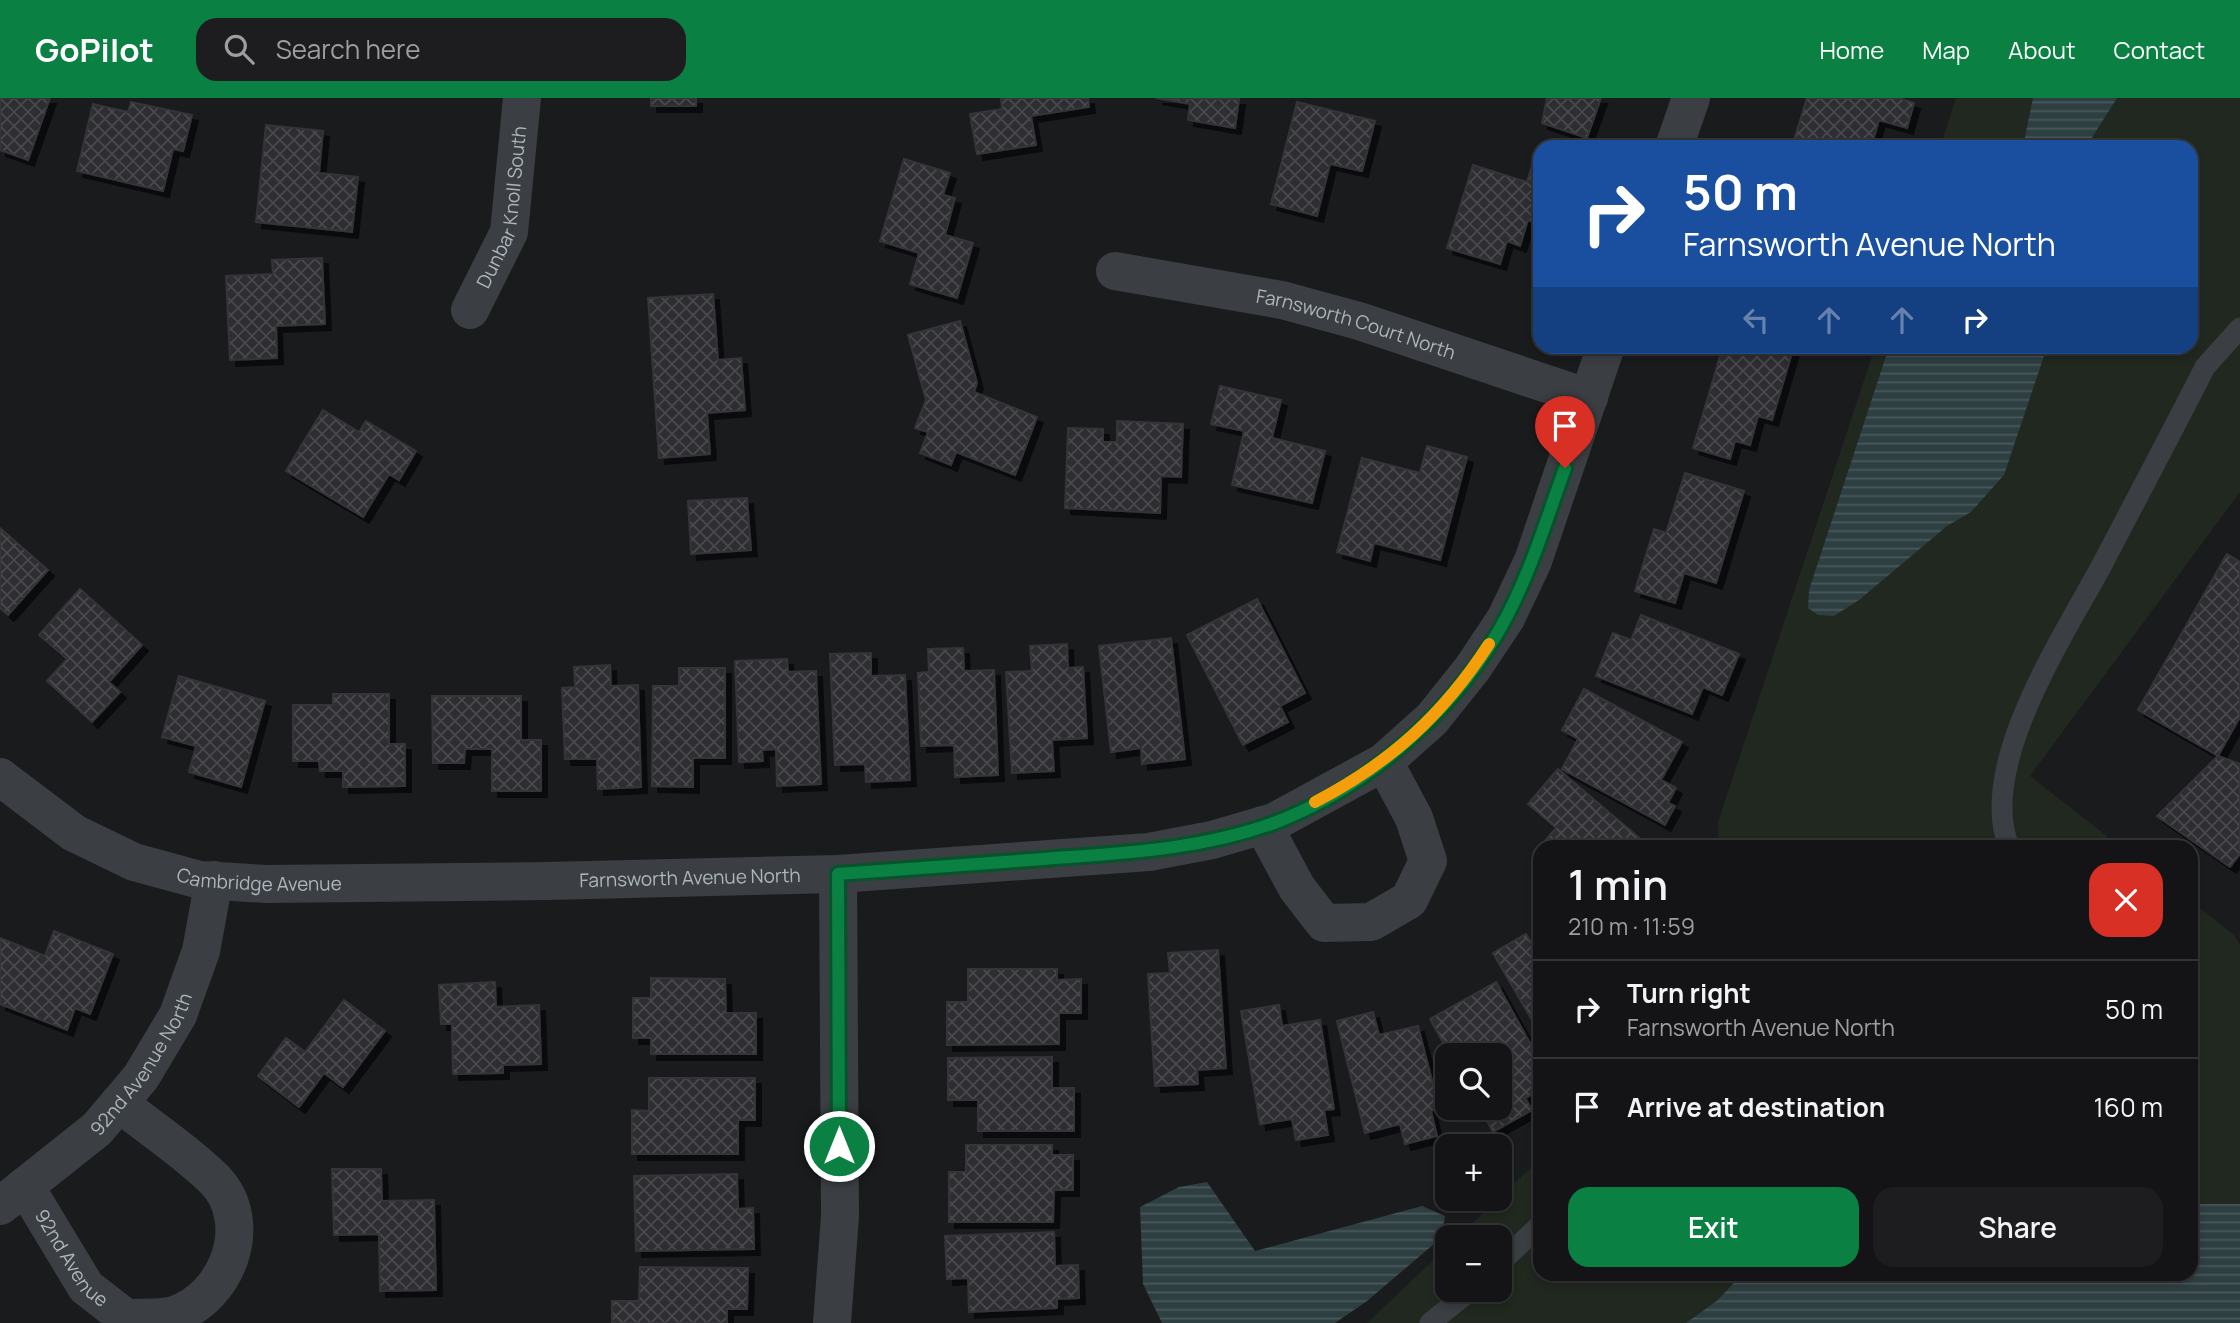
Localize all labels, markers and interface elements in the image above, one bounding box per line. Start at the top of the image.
search box [196,18,686,81]
text: GoPilot [35,27,154,72]
icon: search [220,30,258,68]
text: Search here [276,31,420,67]
text: Home [1819,33,1884,66]
text: Map [1922,33,1970,66]
text: About [2008,33,2076,66]
text: Contact [2114,33,2205,66]
street label: Dunbar Knoll South [470,125,532,292]
text: 50 m [1683,158,1798,225]
icon: right [1568,168,1659,259]
text: Farnsworth Avenue North [1683,222,2056,266]
street label: Farnsworth Court North [1254,283,1459,365]
icon: left [1737,301,1775,339]
icon: ahead [1810,301,1848,339]
icon: ahead [1883,301,1921,339]
icon: right [1956,301,1994,339]
pin [1535,396,1595,468]
icon: arrive [1546,407,1584,445]
text: 1 min [1568,855,1668,913]
street label: Cambridge Avenue [174,861,342,897]
street label: Farnsworth Avenue North [579,862,801,893]
button: close [2089,863,2163,937]
text: 210 m · 11:59 [1568,910,1695,942]
text: Turn right [1627,975,1751,1011]
street label: 92nd Avenue North [84,989,198,1141]
icon: right [1568,990,1606,1028]
text: 50 m [2105,991,2163,1027]
text: Farnsworth Avenue North [1627,1011,1895,1043]
map controls [1435,1043,1512,1302]
button: search [1435,1043,1512,1120]
icon: arrive [1568,1088,1606,1126]
text: Arrive at destination [1627,1089,1885,1125]
text: 160 m [2094,1089,2163,1125]
position arrow [802,1109,876,1183]
button: + [1435,1134,1512,1211]
button: Exit [1568,1187,1859,1267]
button: Share [1873,1187,2163,1267]
street label: 92nd Avenue [29,1204,114,1313]
button: − [1435,1225,1512,1302]

